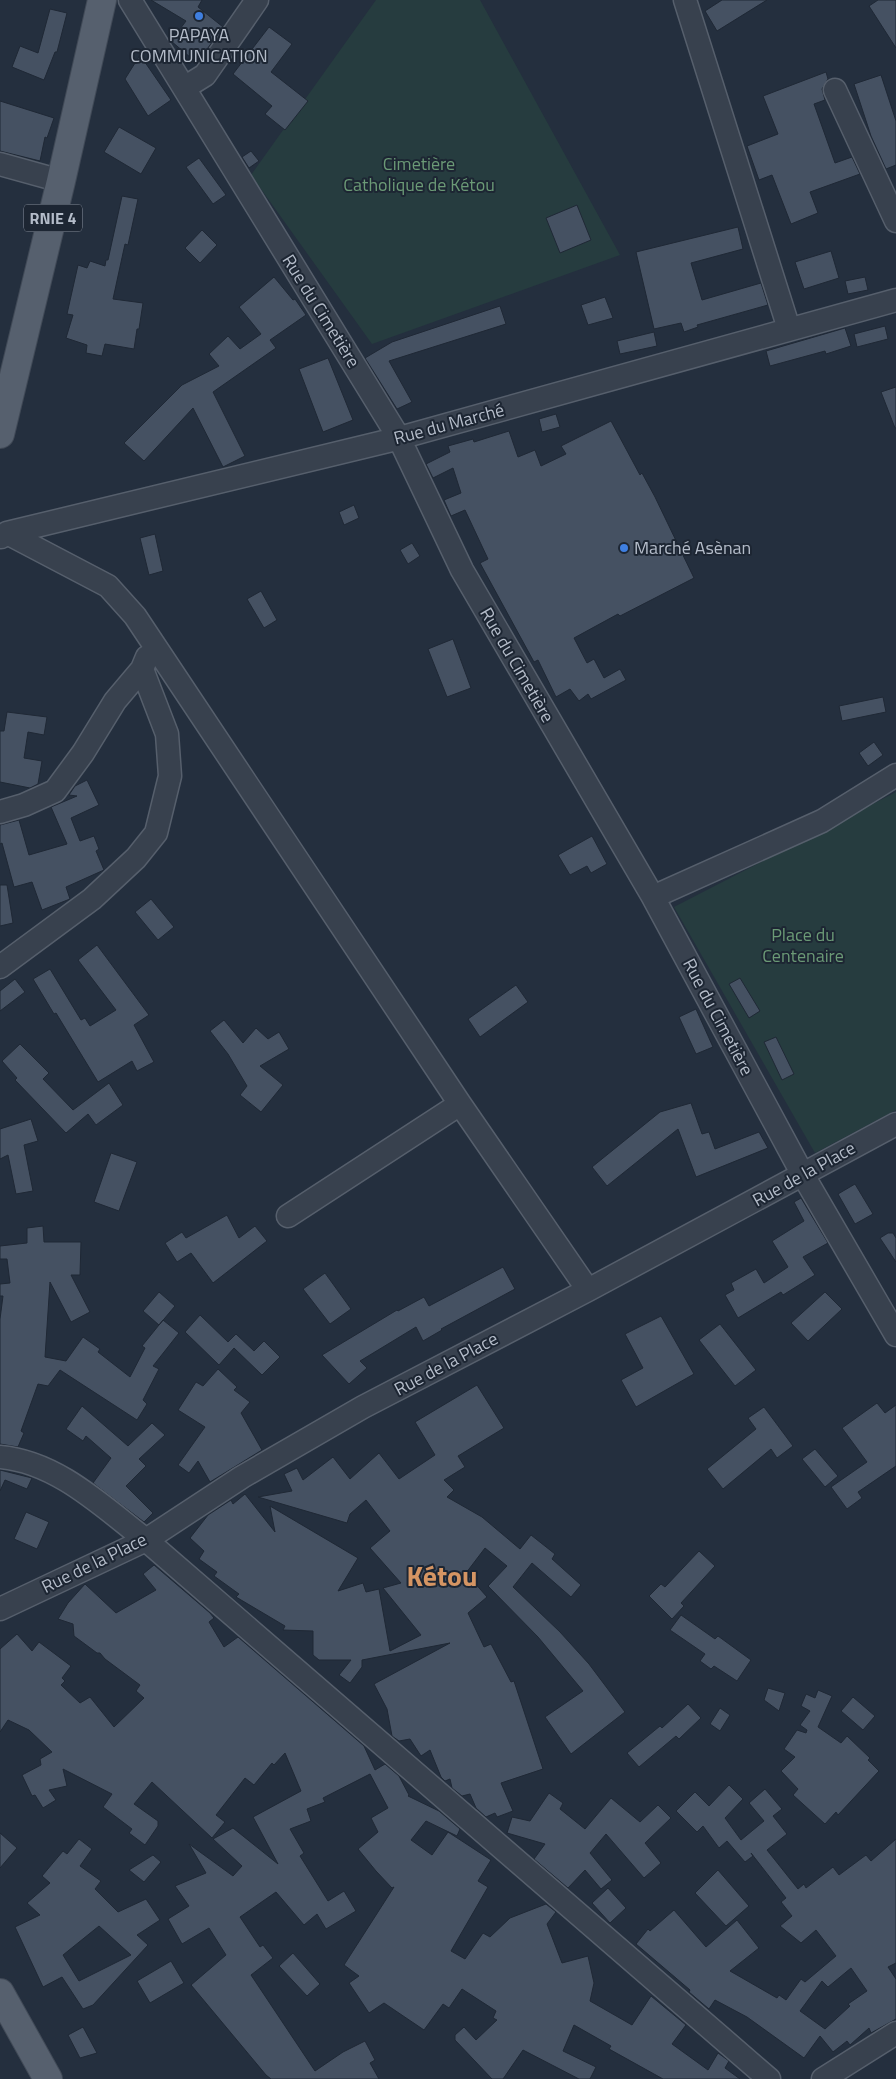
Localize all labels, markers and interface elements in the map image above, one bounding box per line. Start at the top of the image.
marker: PAPAYA COMMUNICATION [193,10,205,22]
place label: PAPAYA COMMUNICATION [130,21,268,69]
park label: Cimetière Catholique de Kétou [343,150,495,198]
road number: RNIE 4 [24,204,82,232]
street label: Rue du Cimetière [276,249,367,373]
street label: Rue du Marché [391,396,507,451]
place label: Marché Asènan [634,534,751,561]
marker: Marché Asènan [618,542,630,554]
street label: Rue du Cimetière [473,602,561,727]
park label: Place du Centenaire [762,921,844,969]
street label: Rue du Cimetière [676,953,761,1080]
street label: Rue de la Place [747,1134,860,1213]
street label: Rue de la Place [389,1325,502,1402]
street label: Rue de la Place [37,1525,151,1600]
district label: Kétou [407,1554,477,1597]

